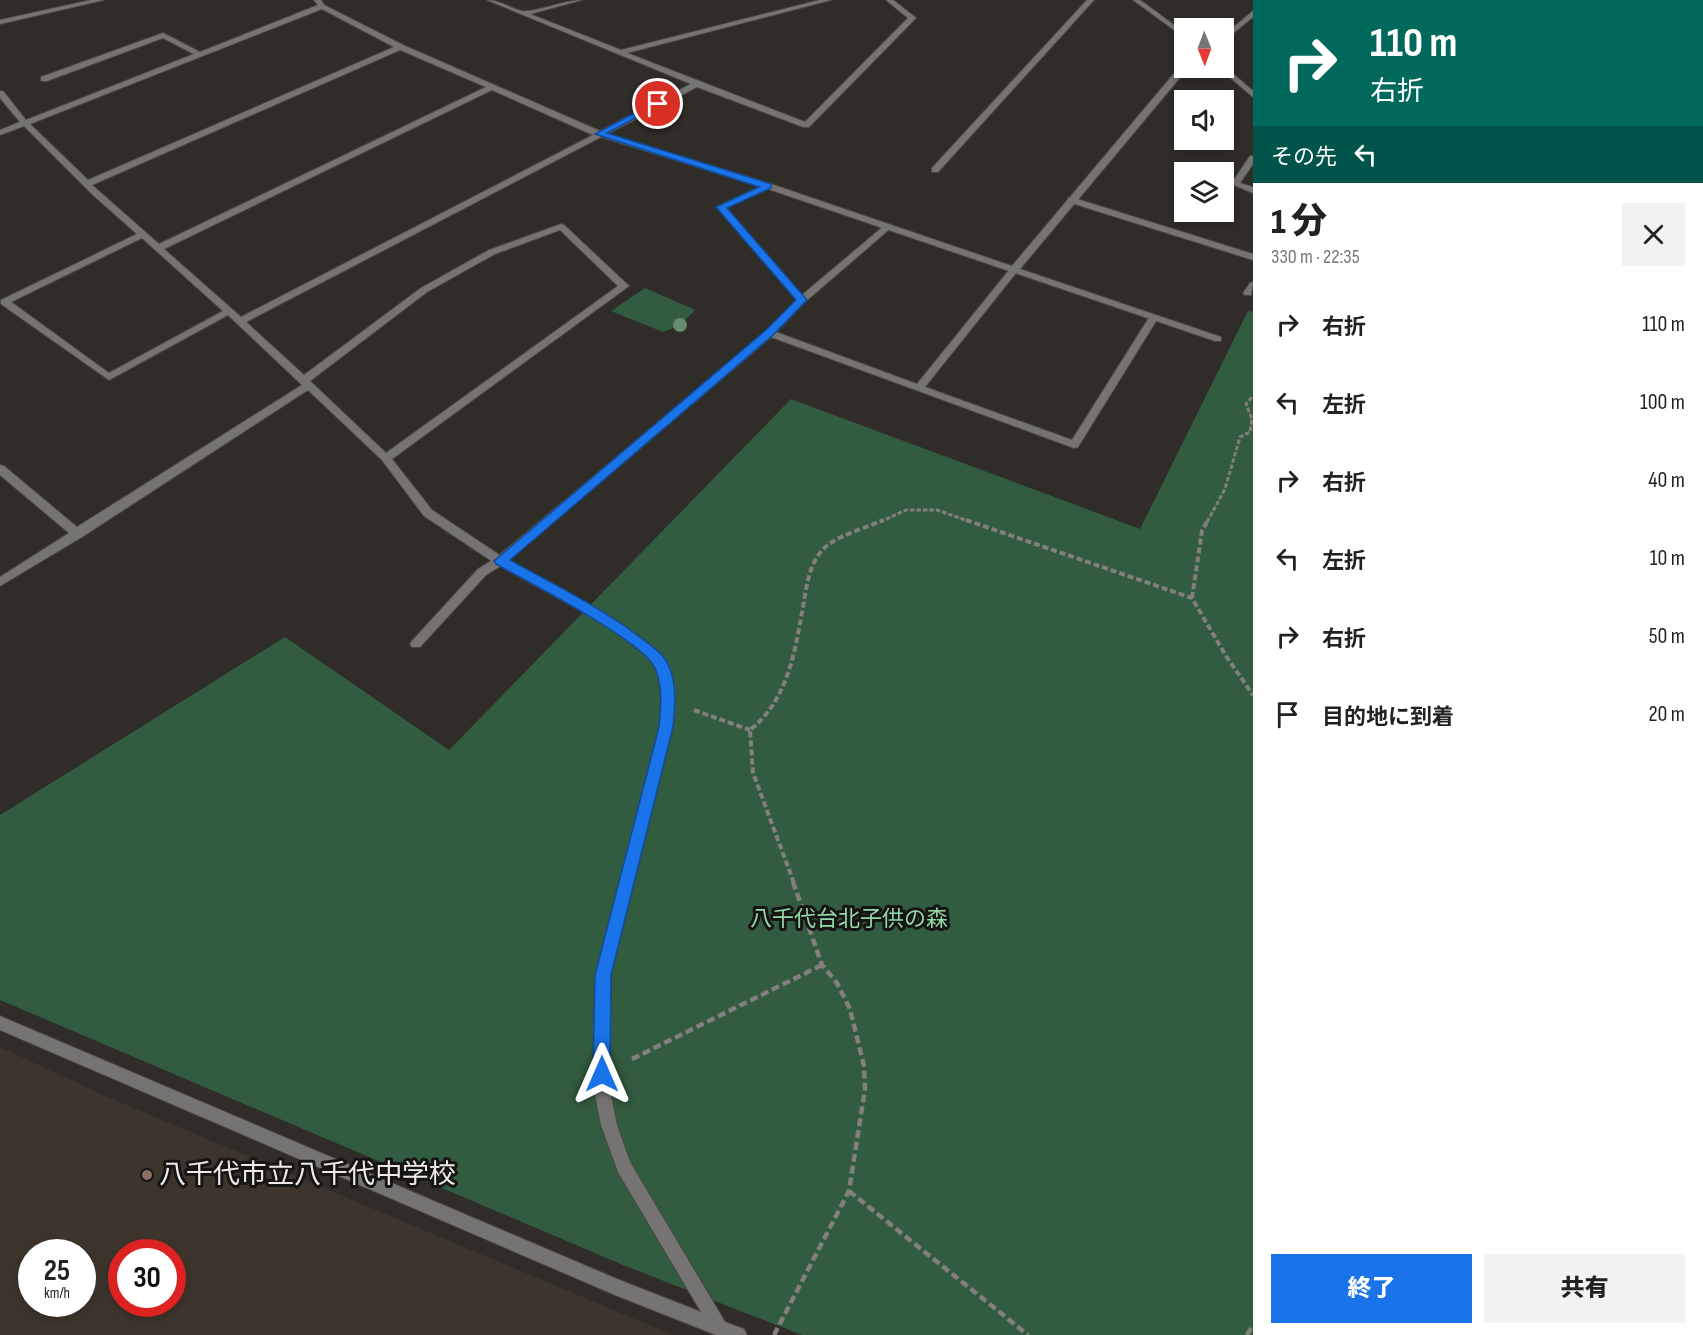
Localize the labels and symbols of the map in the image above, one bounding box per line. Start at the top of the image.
north arrow [1174,18,1234,78]
pin [632,78,683,129]
park label: 八千代台北子供の森 [750,906,948,933]
position arrow [570,1042,634,1106]
place label: 八千代市立八千代中学校 [159,1159,456,1191]
marker: 八千代市立八千代中学校 [140,1168,154,1182]
speed limit sign: 30 [108,1239,186,1317]

